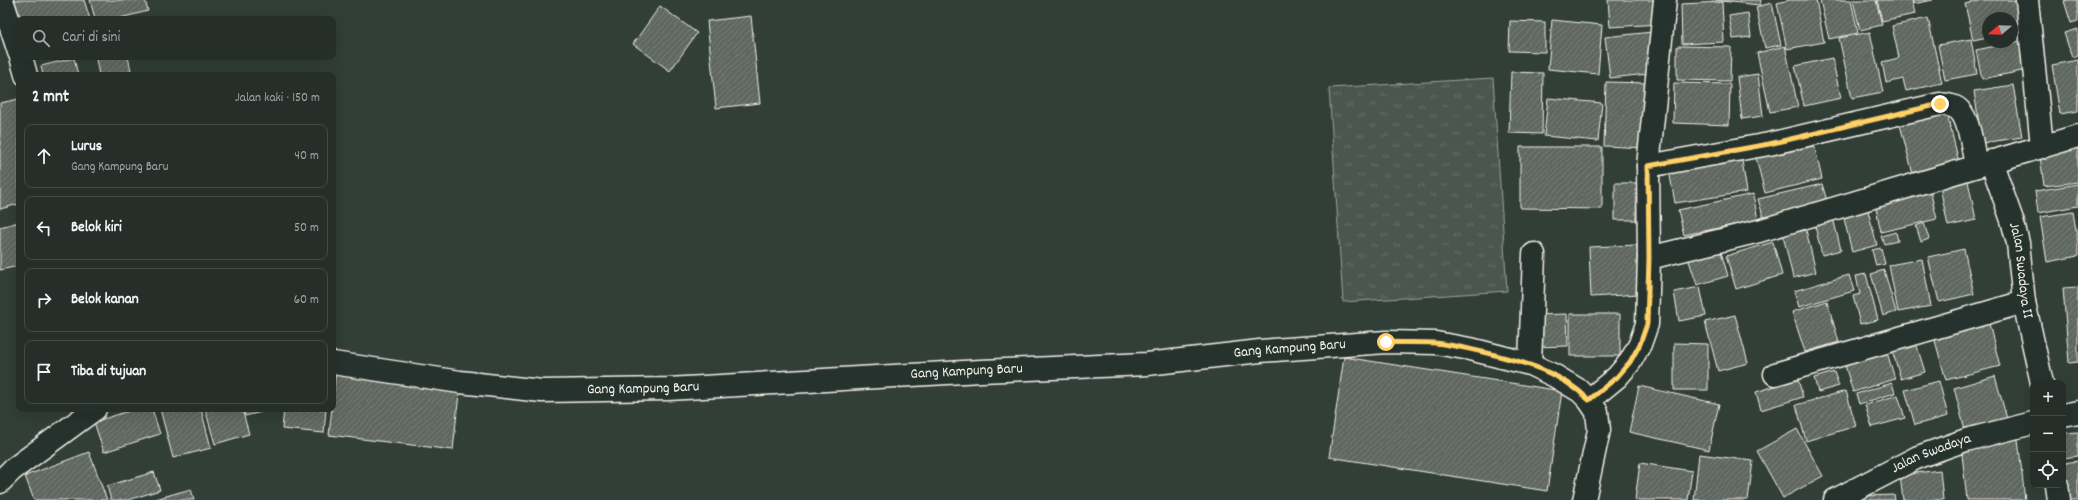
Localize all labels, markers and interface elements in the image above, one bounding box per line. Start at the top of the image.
north arrow [1982,12,2018,48]
search box [16,16,336,60]
icon: search [30,27,52,49]
text: Cari di sini [62,27,120,49]
text: 2 mnt [32,86,69,110]
text: Jalan kaki · 150 m [235,89,320,108]
route end [1931,95,1949,113]
text: Lurus [71,136,102,158]
icon: ahead [33,145,55,167]
text: 40 m [295,147,319,166]
text: Gang Kampung Baru [71,158,168,177]
icon: left [33,217,55,239]
text: Belok kiri [71,217,122,239]
text: 50 m [294,219,319,238]
street label: Jalan Swadaya II [2002,220,2038,321]
icon: right [33,289,55,311]
text: Belok kanan [71,289,139,311]
text: 60 m [294,291,319,310]
route start [1377,333,1395,351]
street label: Gang Kampung Baru [1232,334,1346,365]
street label: Gang Kampung Baru [910,358,1023,386]
icon: arrive [33,361,55,383]
text: Tiba di tujuan [71,361,146,383]
street label: Gang Kampung Baru [587,376,700,401]
map controls [2030,380,2066,488]
button: + [2030,380,2066,416]
button: − [2030,416,2066,452]
street label: Jalan Swadaya [1888,428,1974,480]
button: locate [2030,452,2066,488]

